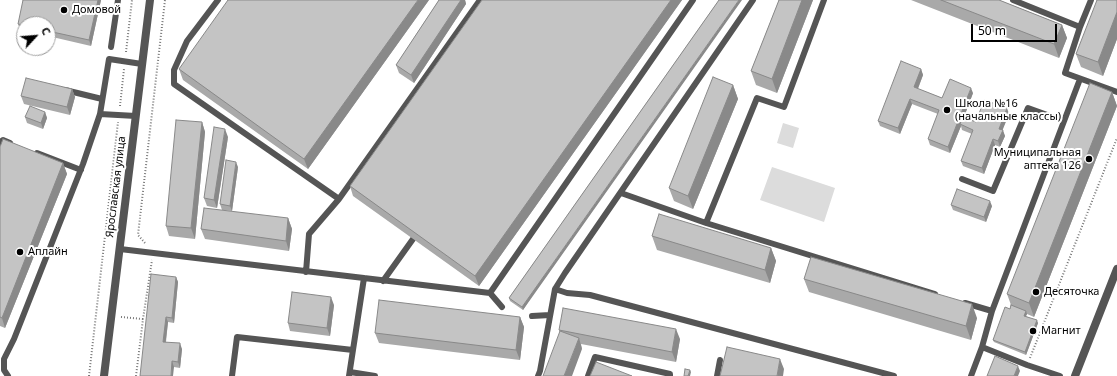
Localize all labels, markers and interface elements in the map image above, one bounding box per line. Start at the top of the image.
place label: Домовой [72,3,121,17]
marker: Домовой [59,5,69,15]
north arrow [16,16,56,56]
scale bar [973,16,1059,42]
text: 50 m [978,22,1006,39]
text: С [38,24,55,37]
place label: Школа №16 (начальные классы) [955,97,1061,123]
marker: Школа №16 (начальные классы) [942,105,952,115]
street label: Ярославская улица [103,136,129,238]
place label: Муниципальная аптека 126 [994,146,1081,172]
marker: Муниципальная аптека 126 [1084,154,1094,164]
place label: Аплайн [28,245,68,259]
marker: Аплайн [15,247,25,257]
place label: Десяточка [1044,285,1099,299]
marker: Десяточка [1031,287,1041,297]
place label: Магнит [1041,324,1081,338]
marker: Магнит [1028,326,1038,336]

